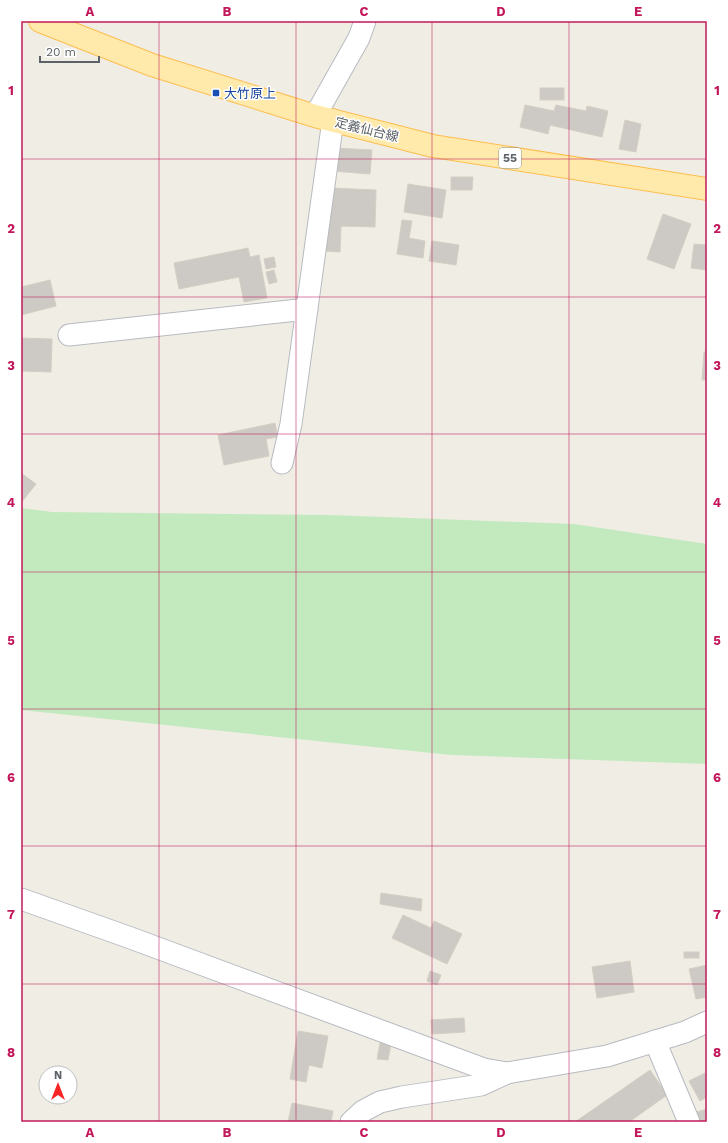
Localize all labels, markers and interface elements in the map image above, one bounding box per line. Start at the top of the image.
text: A [86,4,95,19]
text: B [223,4,232,19]
text: C [360,4,369,19]
text: D [496,4,506,19]
text: E [634,4,642,19]
scale bar [40,38,99,64]
text: 20 m [46,45,76,59]
text: 1 [8,83,14,98]
text: 1 [714,83,720,98]
place label: 大竹原上 [224,86,276,101]
marker: 大竹原上 [211,88,221,98]
street label: 定義仙台線 [334,114,400,145]
road number: 55 [499,148,521,168]
text: 2 [7,221,15,236]
text: 2 [713,221,721,236]
text: 3 [7,358,15,373]
text: 3 [713,358,721,373]
text: 4 [7,495,16,510]
text: 4 [713,495,722,510]
text: 5 [7,633,15,648]
text: 5 [713,633,721,648]
text: 6 [7,770,15,785]
text: 6 [713,770,721,785]
text: 7 [7,907,15,922]
text: 7 [713,907,721,922]
text: 8 [7,1045,15,1060]
text: 8 [713,1045,721,1060]
north arrow [38,1065,78,1105]
text: N [54,1069,62,1082]
text: A [86,1125,95,1140]
text: B [223,1125,232,1140]
text: C [360,1125,369,1140]
text: D [496,1125,506,1140]
text: E [634,1125,642,1140]

